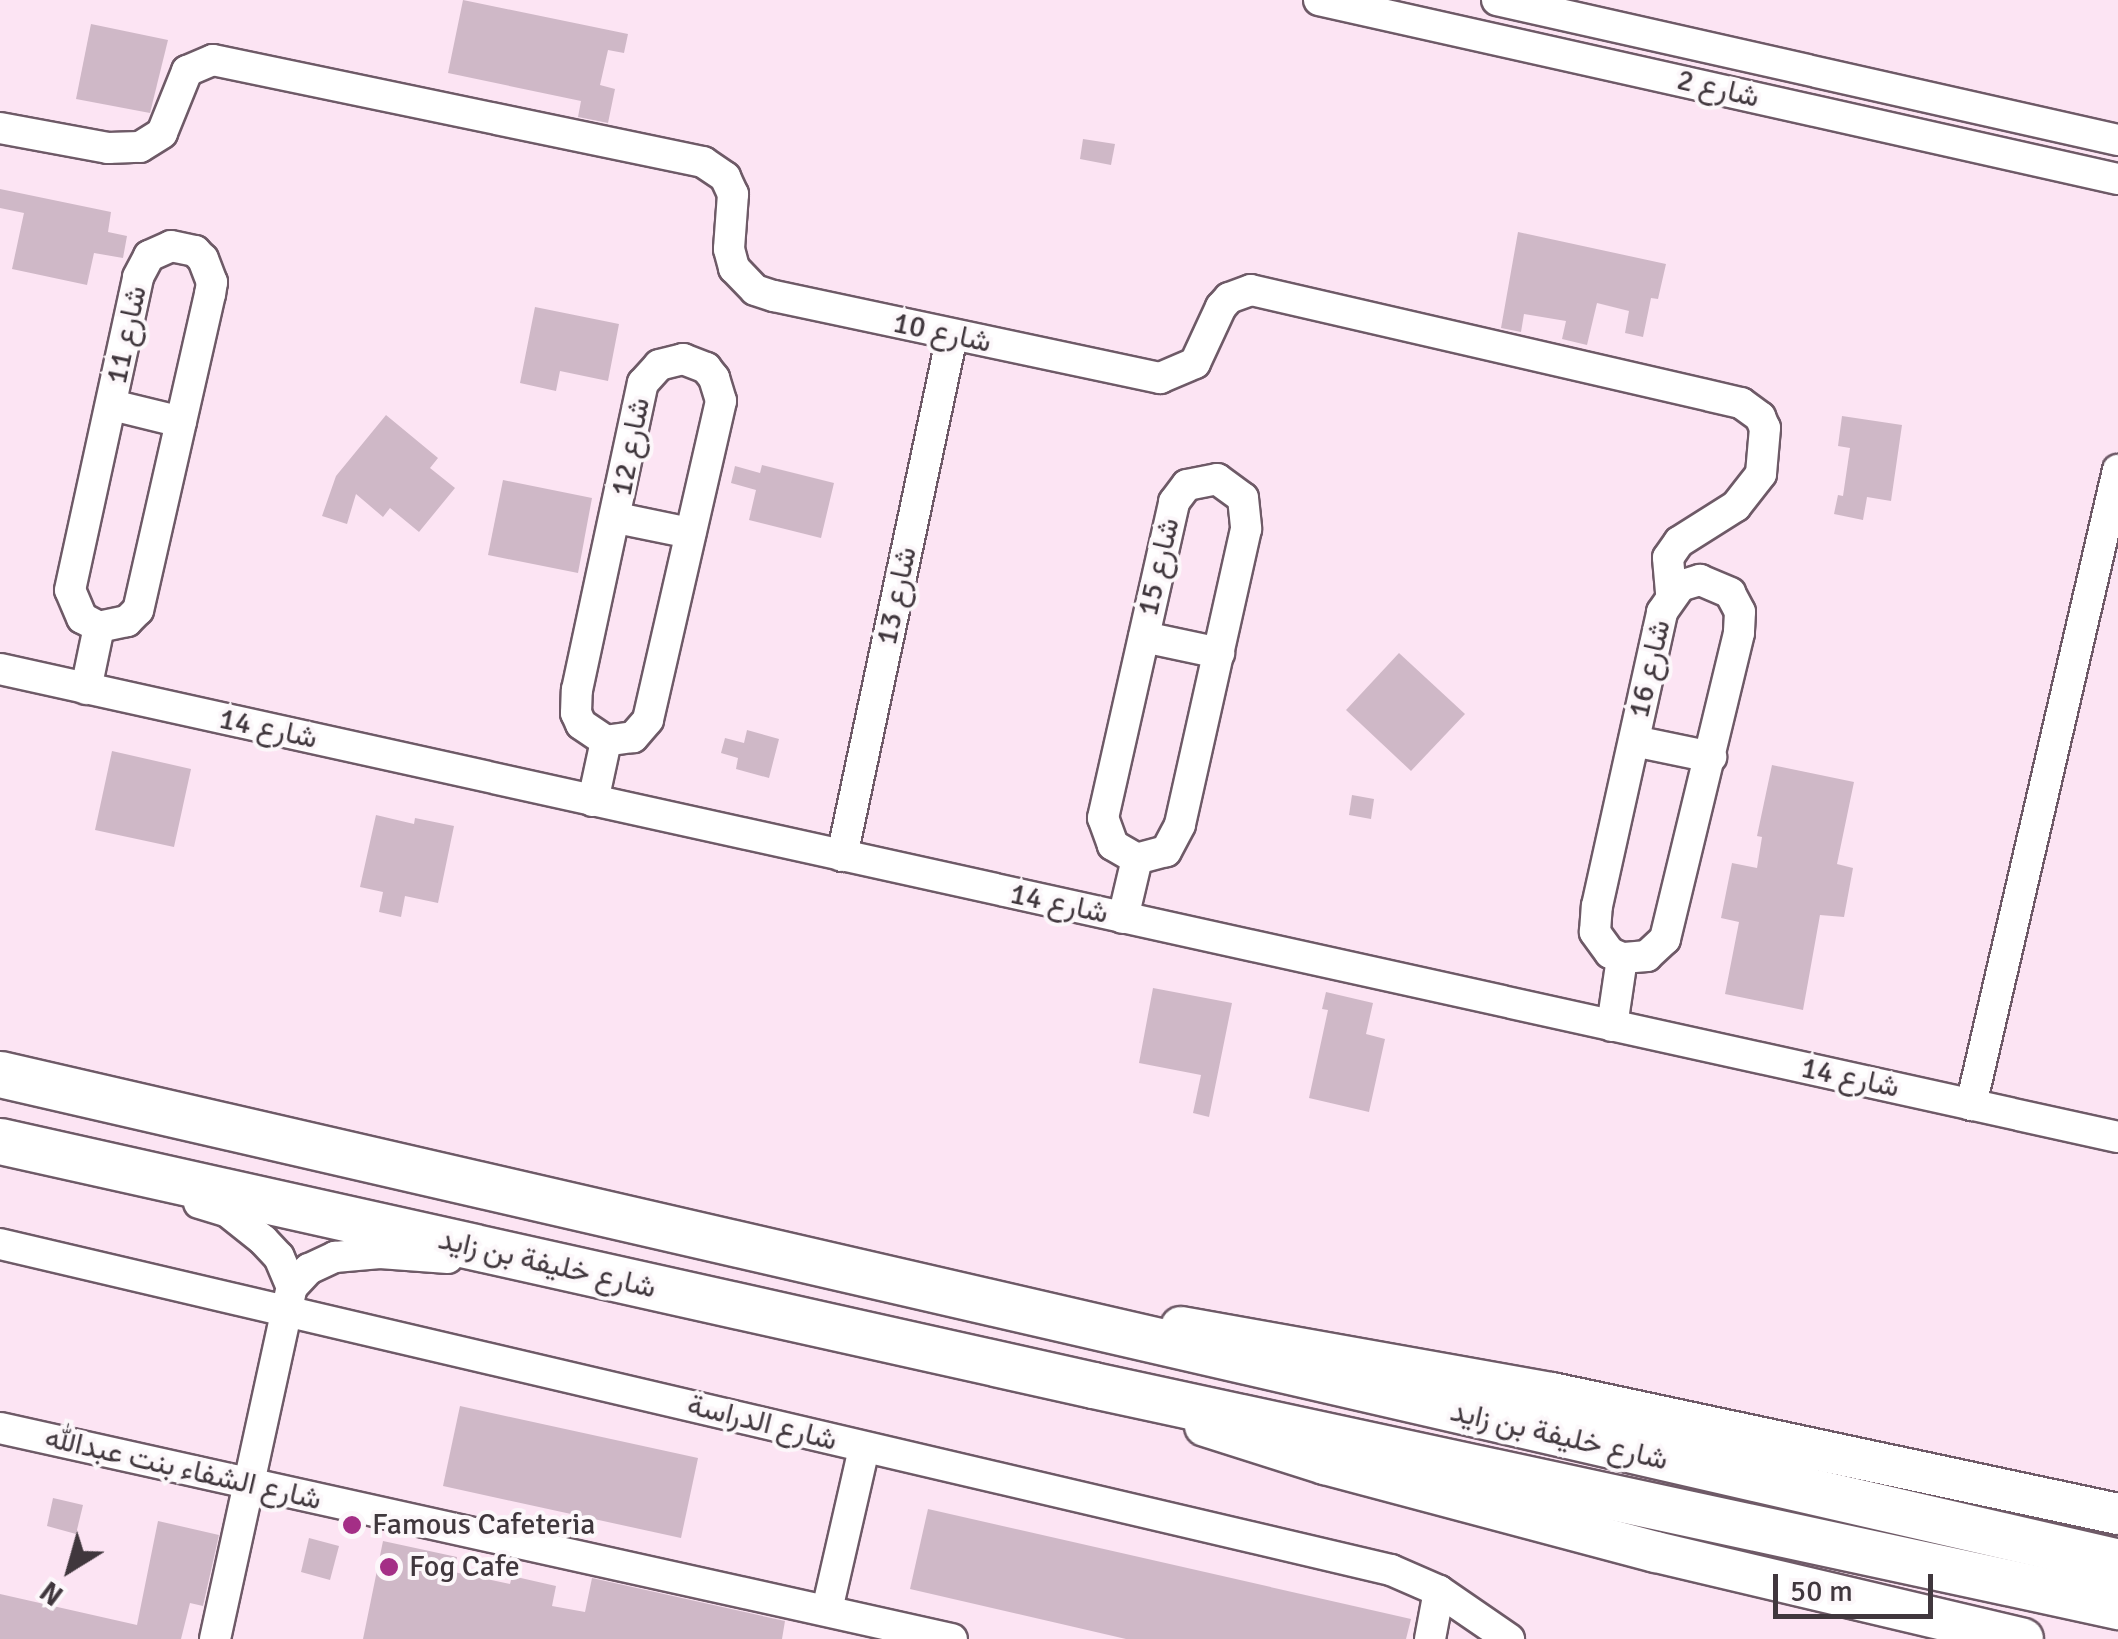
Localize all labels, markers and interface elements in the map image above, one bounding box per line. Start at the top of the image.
street label: شارع 2 [1673,62,1763,116]
street label: شارع 11 [99,283,155,387]
street label: شارع 10 [890,305,994,361]
street label: شارع 12 [604,395,658,499]
street label: شارع 15 [1130,515,1188,619]
street label: شارع 13 [869,544,925,648]
street label: شارع 16 [1621,617,1679,721]
street label: شارع 14 [216,701,320,757]
street label: شارع 14 [1007,876,1111,932]
street label: شارع 14 [1798,1050,1902,1106]
street label: شارع خليفة بن زايد [435,1221,659,1307]
street label: شارع الدراسة [683,1387,841,1459]
street label: شارع خليفة بن زايد [1447,1393,1671,1479]
street label: شارع الشفاء بنت عبدالله [41,1420,325,1518]
place label: Famous Cafeteria [372,1507,596,1543]
marker: Famous Cafeteria [341,1514,363,1536]
north arrow [20,1519,120,1619]
place label: Fog Cafe [409,1549,520,1585]
scale bar [1778,1554,1938,1616]
marker: Fog Cafe [378,1556,400,1578]
text: 50 m [1790,1573,1853,1610]
text: N [34,1574,70,1612]

